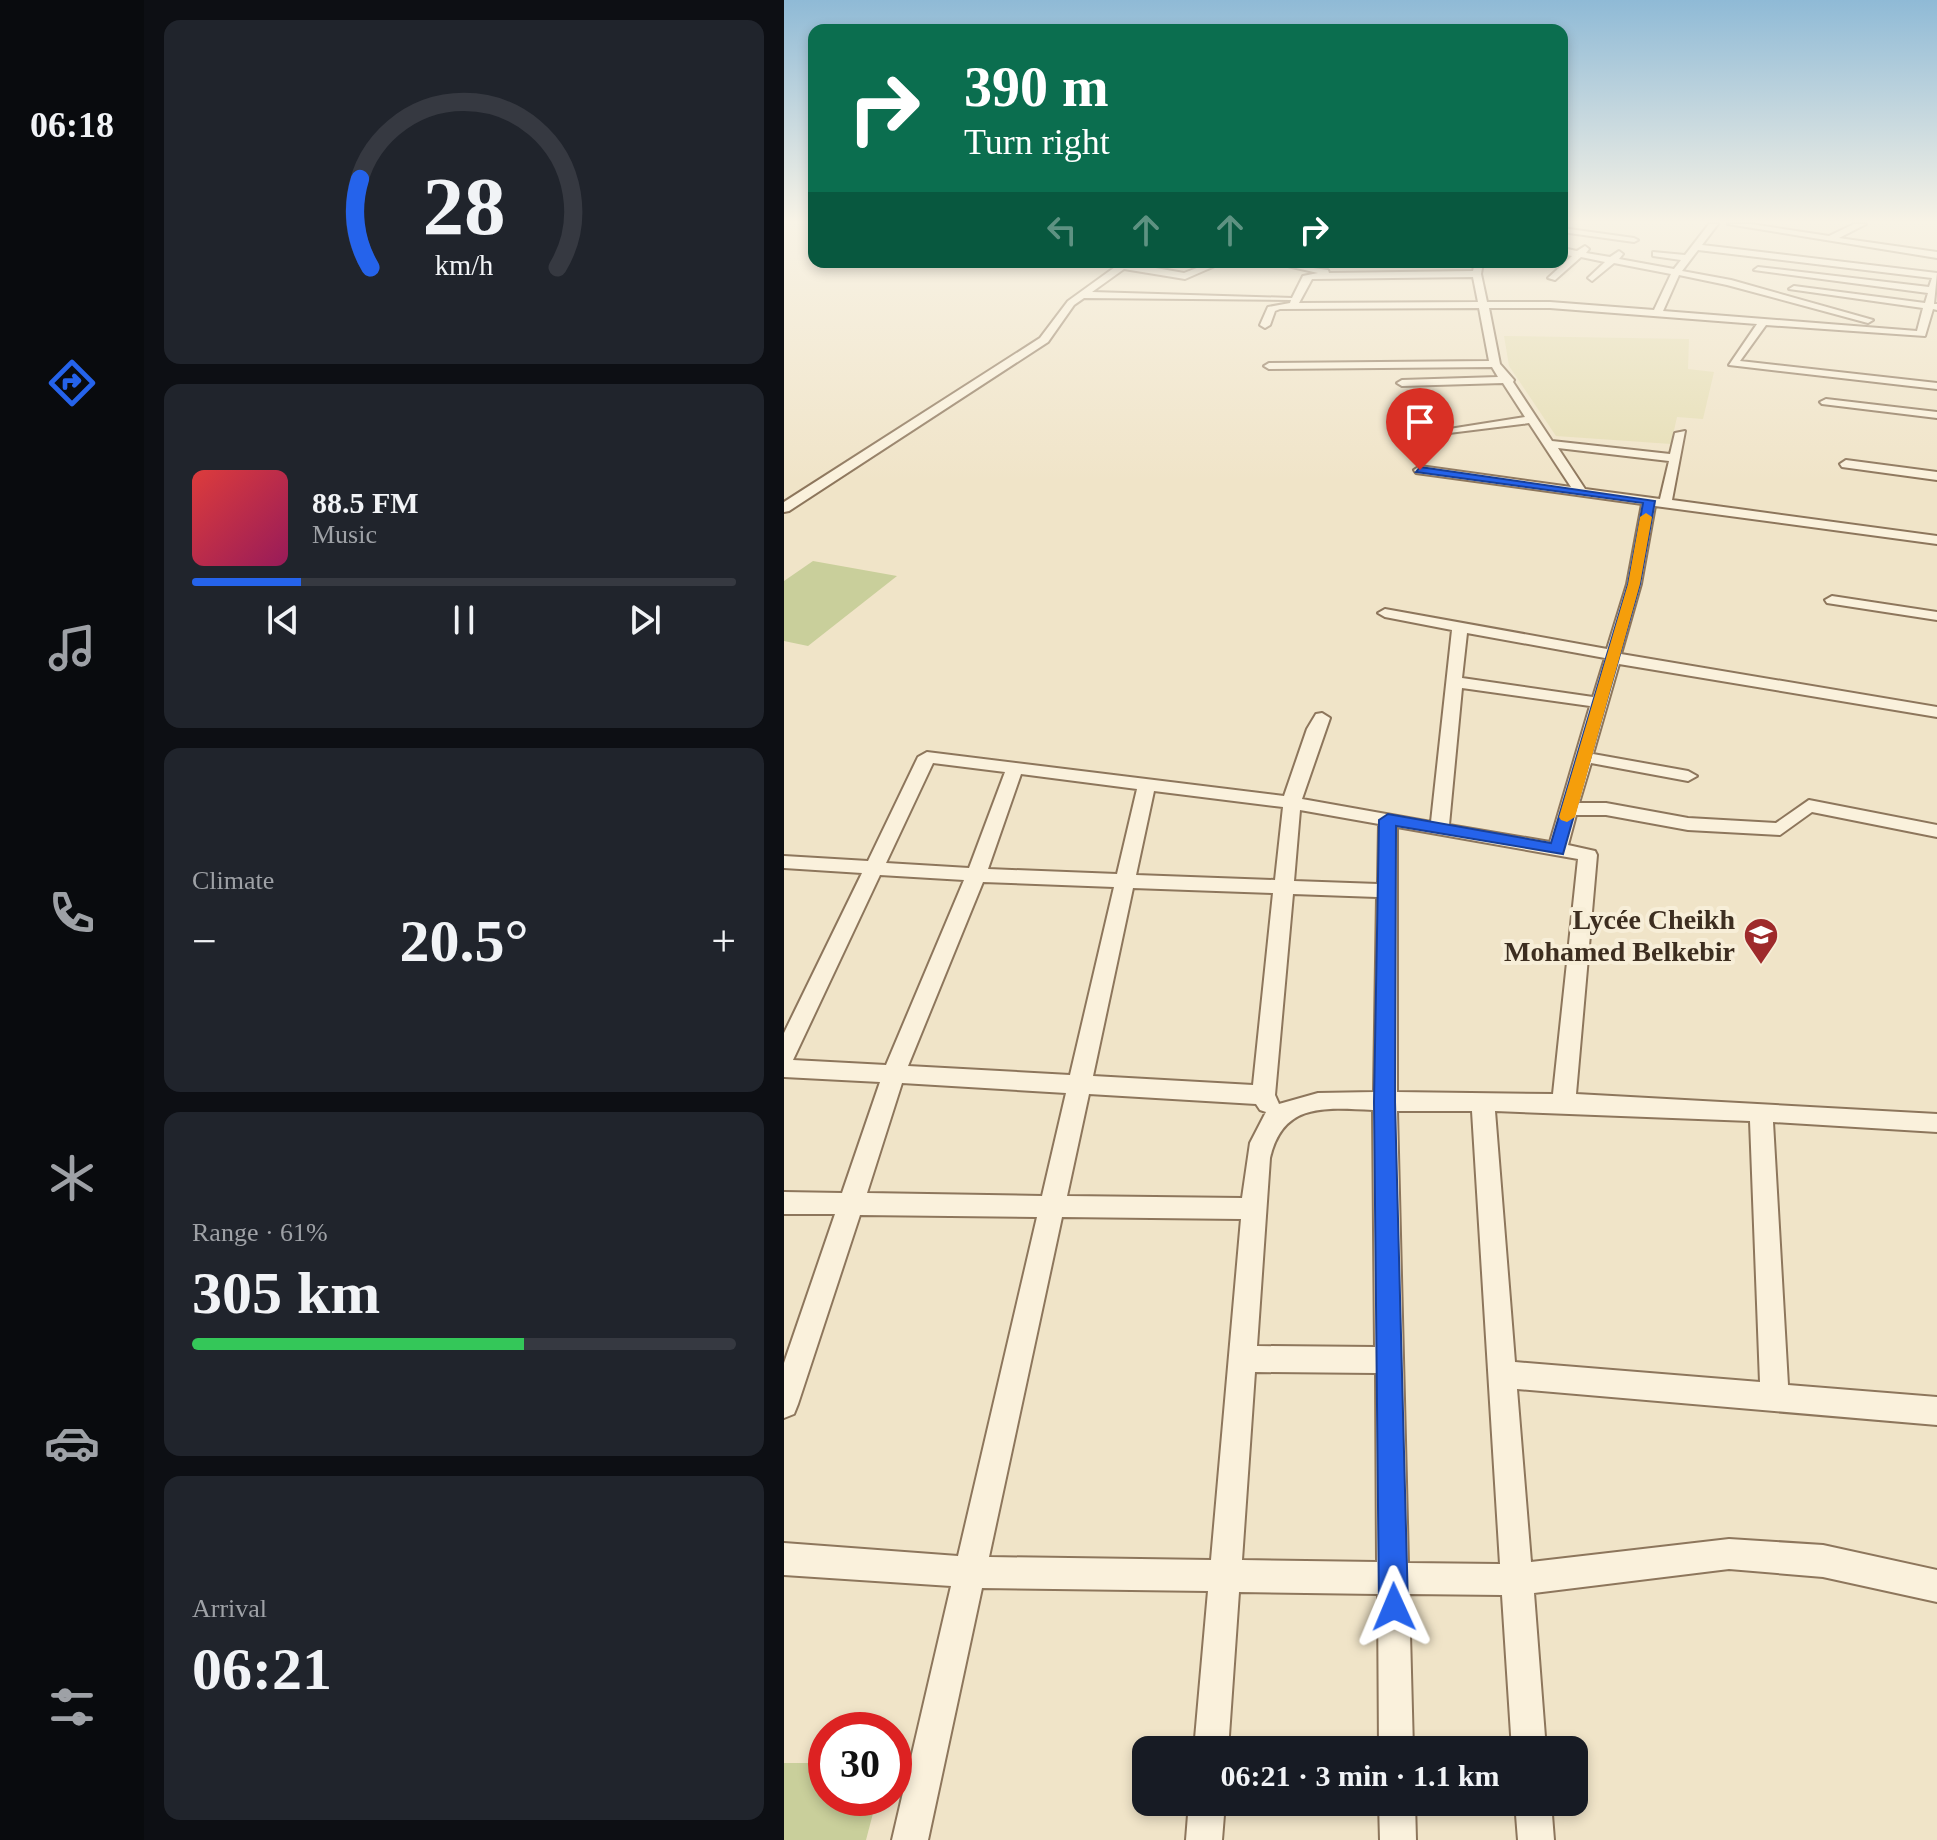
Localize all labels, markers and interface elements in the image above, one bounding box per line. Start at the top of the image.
icon: right [832,56,936,160]
text: 390 m [964,56,1109,118]
text: 06:18 [30,105,114,145]
text: Turn right [964,122,1110,162]
text: 28 [422,160,506,252]
icon: left [1040,208,1084,252]
icon: ahead [1124,208,1168,252]
icon: ahead [1208,208,1252,252]
icon: right [1292,208,1336,252]
text: km/h [435,250,493,281]
icon: directions [44,355,100,411]
pin [1386,388,1454,470]
icon: arrive [1398,400,1442,444]
text: 88.5 FM [312,486,419,519]
text: Music [312,520,377,549]
icon: previous [261,598,305,642]
icon: pause [442,598,486,642]
icon: next [623,598,667,642]
icon: music [44,620,100,676]
text: Climate [192,866,274,895]
icon: phone [44,885,100,941]
place label: Lycée Cheikh Mohamed Belkebir [1504,904,1735,967]
text: 20.5° [400,908,529,974]
school or university icon: Lycée Cheikh Mohamed Belkebir [1742,916,1780,966]
text: − [192,917,217,966]
text: + [711,917,736,966]
icon: climate [44,1150,100,1206]
text: Range · 61% [192,1218,328,1247]
text: 305 km [192,1260,380,1326]
icon: car [44,1415,100,1471]
position arrow [1352,1565,1436,1649]
text: Arrival [192,1594,267,1623]
text: 06:21 [192,1636,332,1702]
icon: filters [44,1679,100,1735]
speed limit sign: 30 [808,1712,912,1816]
text: 06:21 · 3 min · 1.1 km [1220,1759,1500,1792]

